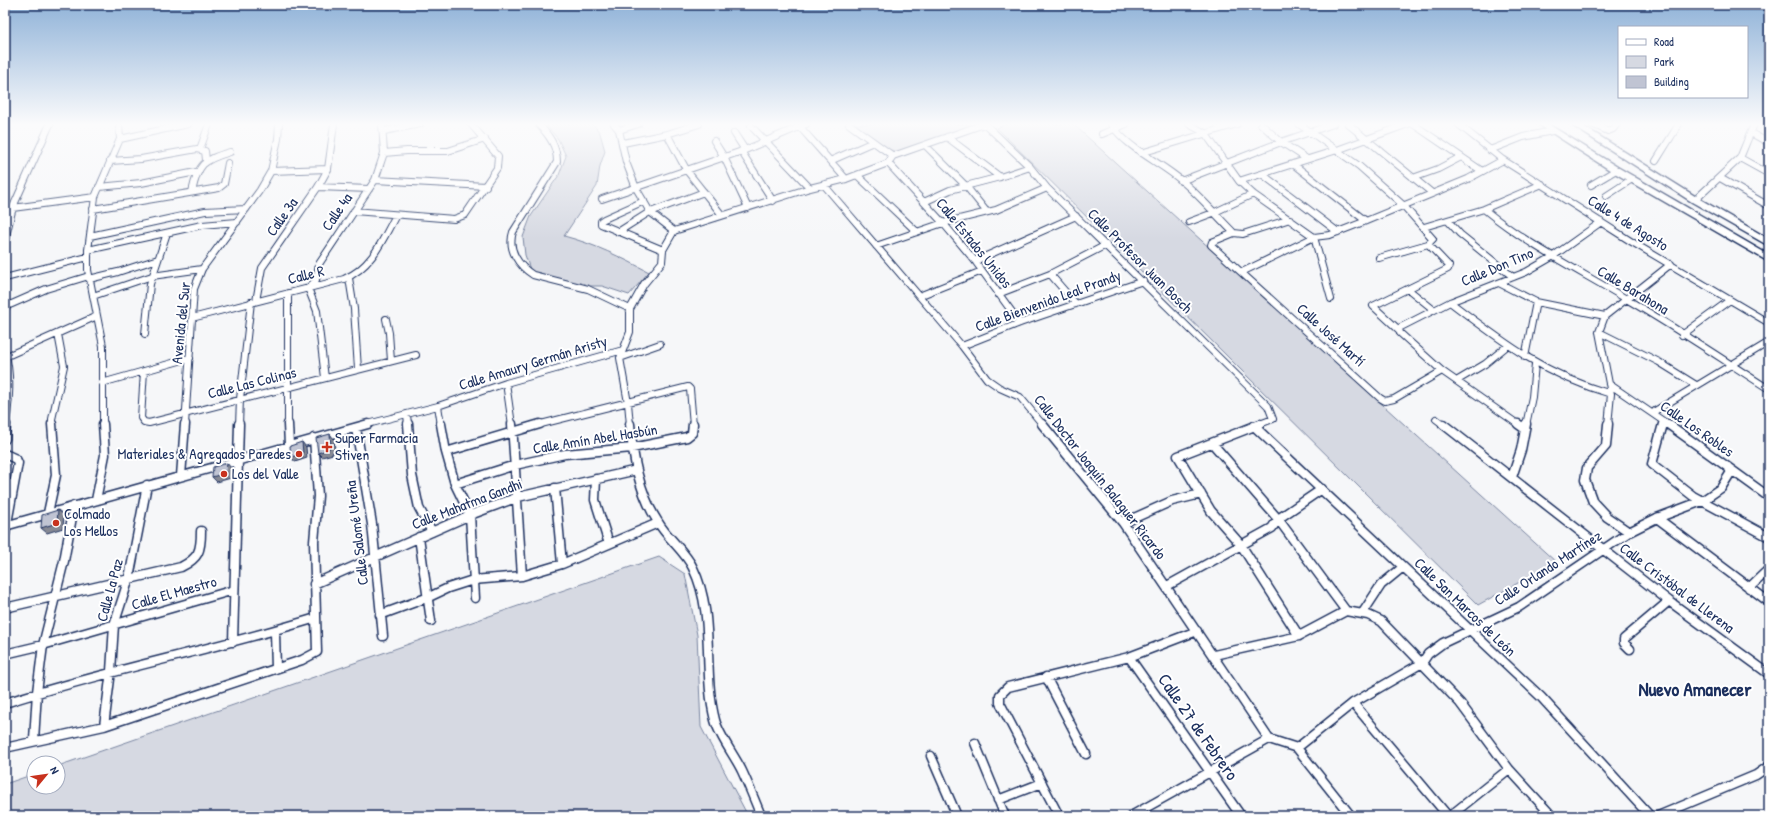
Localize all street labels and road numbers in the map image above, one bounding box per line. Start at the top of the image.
street label: Calle 4a [316,189,357,235]
street label: Calle 4 de Agosto [1584,189,1673,256]
street label: Calle 3a [261,193,302,240]
street label: Calle Estados Unidos [931,193,1017,292]
street label: Calle Profesor Juan Bosch [1083,203,1198,318]
street label: Calle Don Tino [1457,242,1536,291]
street label: Calle R [285,260,326,289]
street label: Calle Barahona [1594,260,1673,319]
street label: Calle Bienvenido Leal Prandy [972,264,1124,337]
street label: Avenida del Sur [166,281,195,365]
street label: Calle José Martí [1292,298,1370,371]
street label: Calle Amaury Germán Aristy [456,330,610,395]
street label: Calle Las Colinas [205,361,299,404]
street label: Calle Doctor Joaquín Balaguer Ricardo [1029,390,1172,564]
street label: Calle Los Robles [1656,395,1739,462]
street label: Calle Amín Abel Hasbún [531,418,659,459]
street label: Calle Mahatma Gandhi [408,473,525,534]
street label: Calle Salomé Ureña [340,480,373,586]
street label: Calle Orlando Martínez [1490,525,1606,610]
street label: Calle Cristóbal de Llerena [1615,537,1739,638]
street label: Calle San Marcos de León [1410,552,1521,661]
street label: Calle La Paz [91,555,128,624]
street label: Calle El Maestro [129,570,219,615]
street label: Calle 27 de Febrero [1152,668,1245,785]

